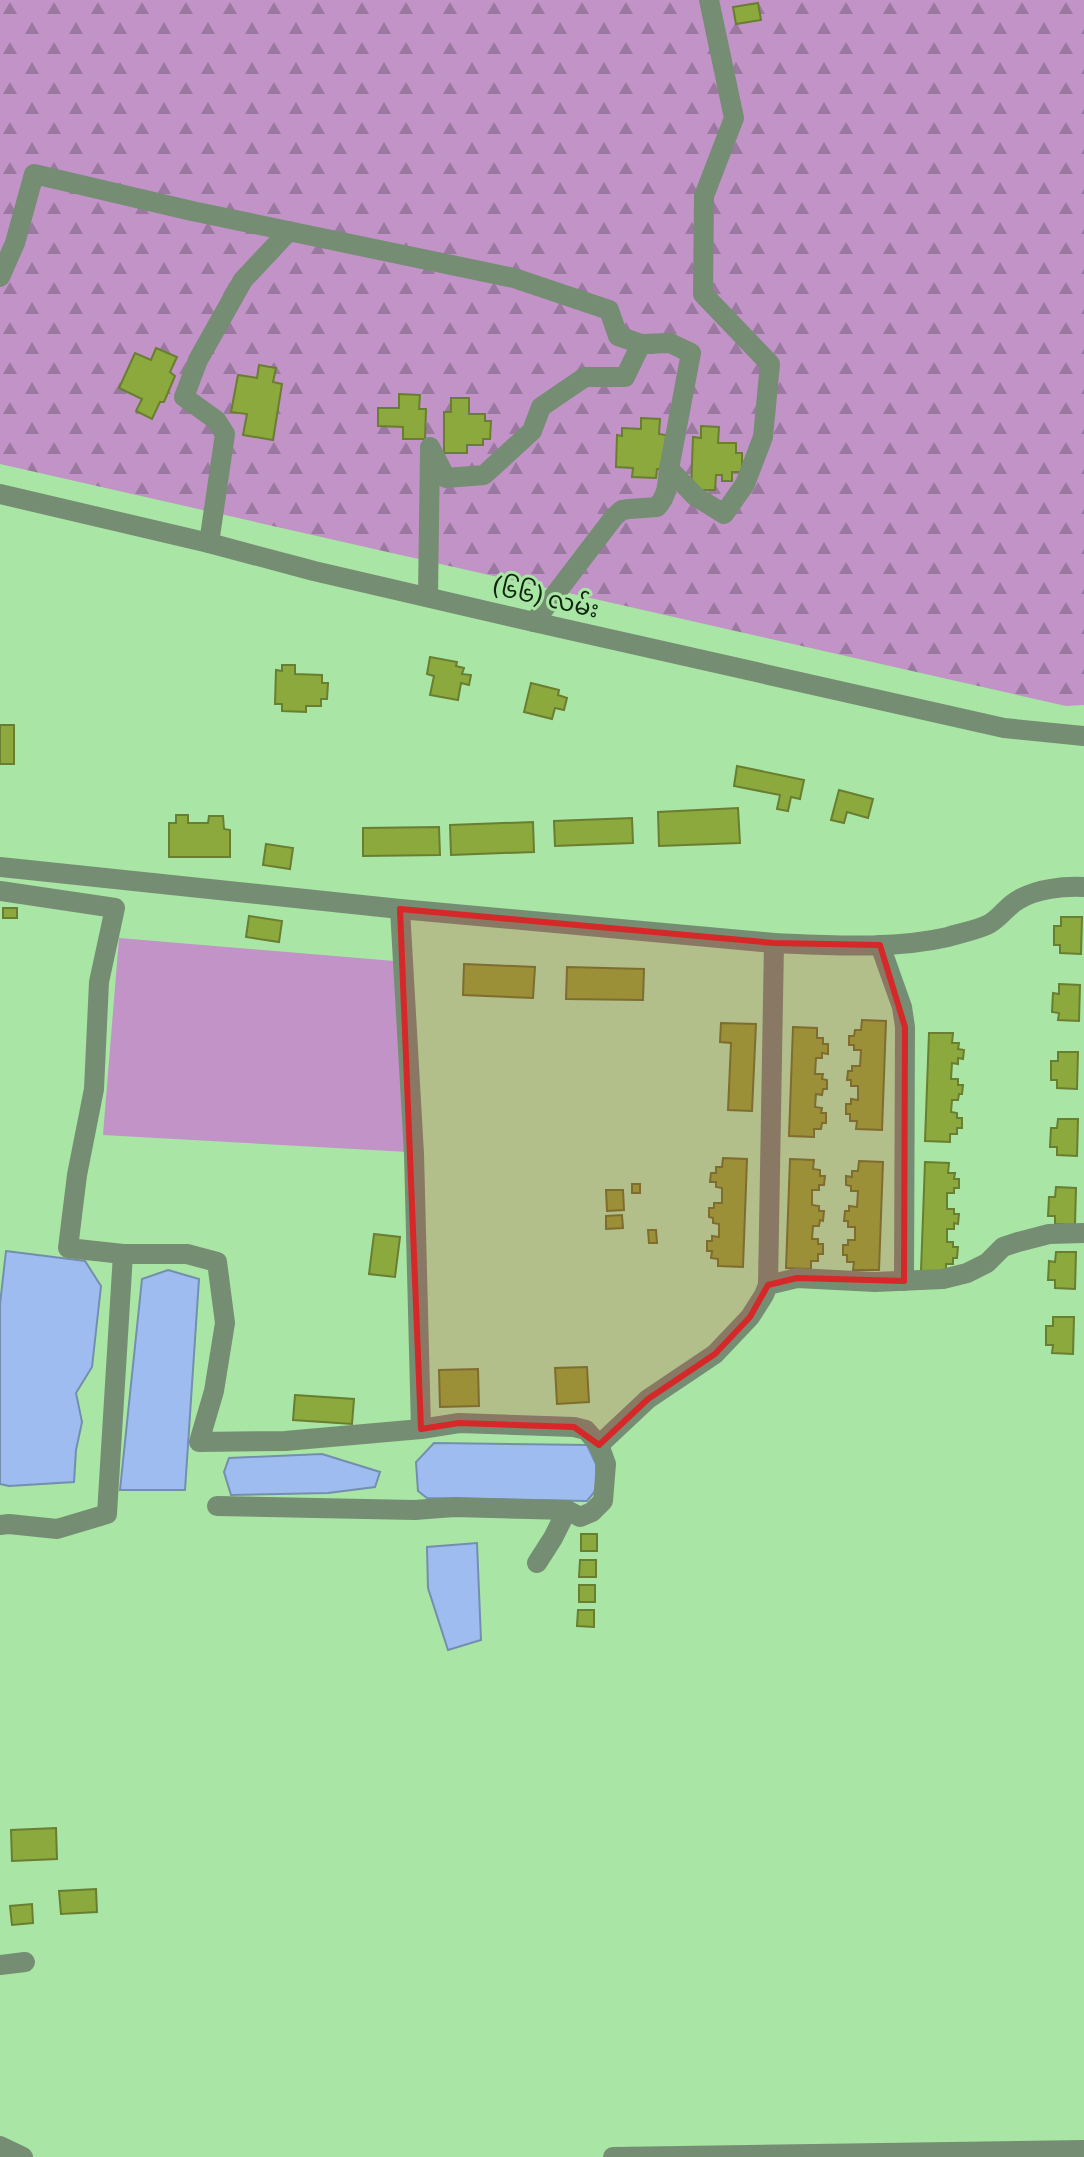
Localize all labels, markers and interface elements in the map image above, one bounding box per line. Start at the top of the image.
street label: (၆၆) လမ်း [490,570,602,624]

